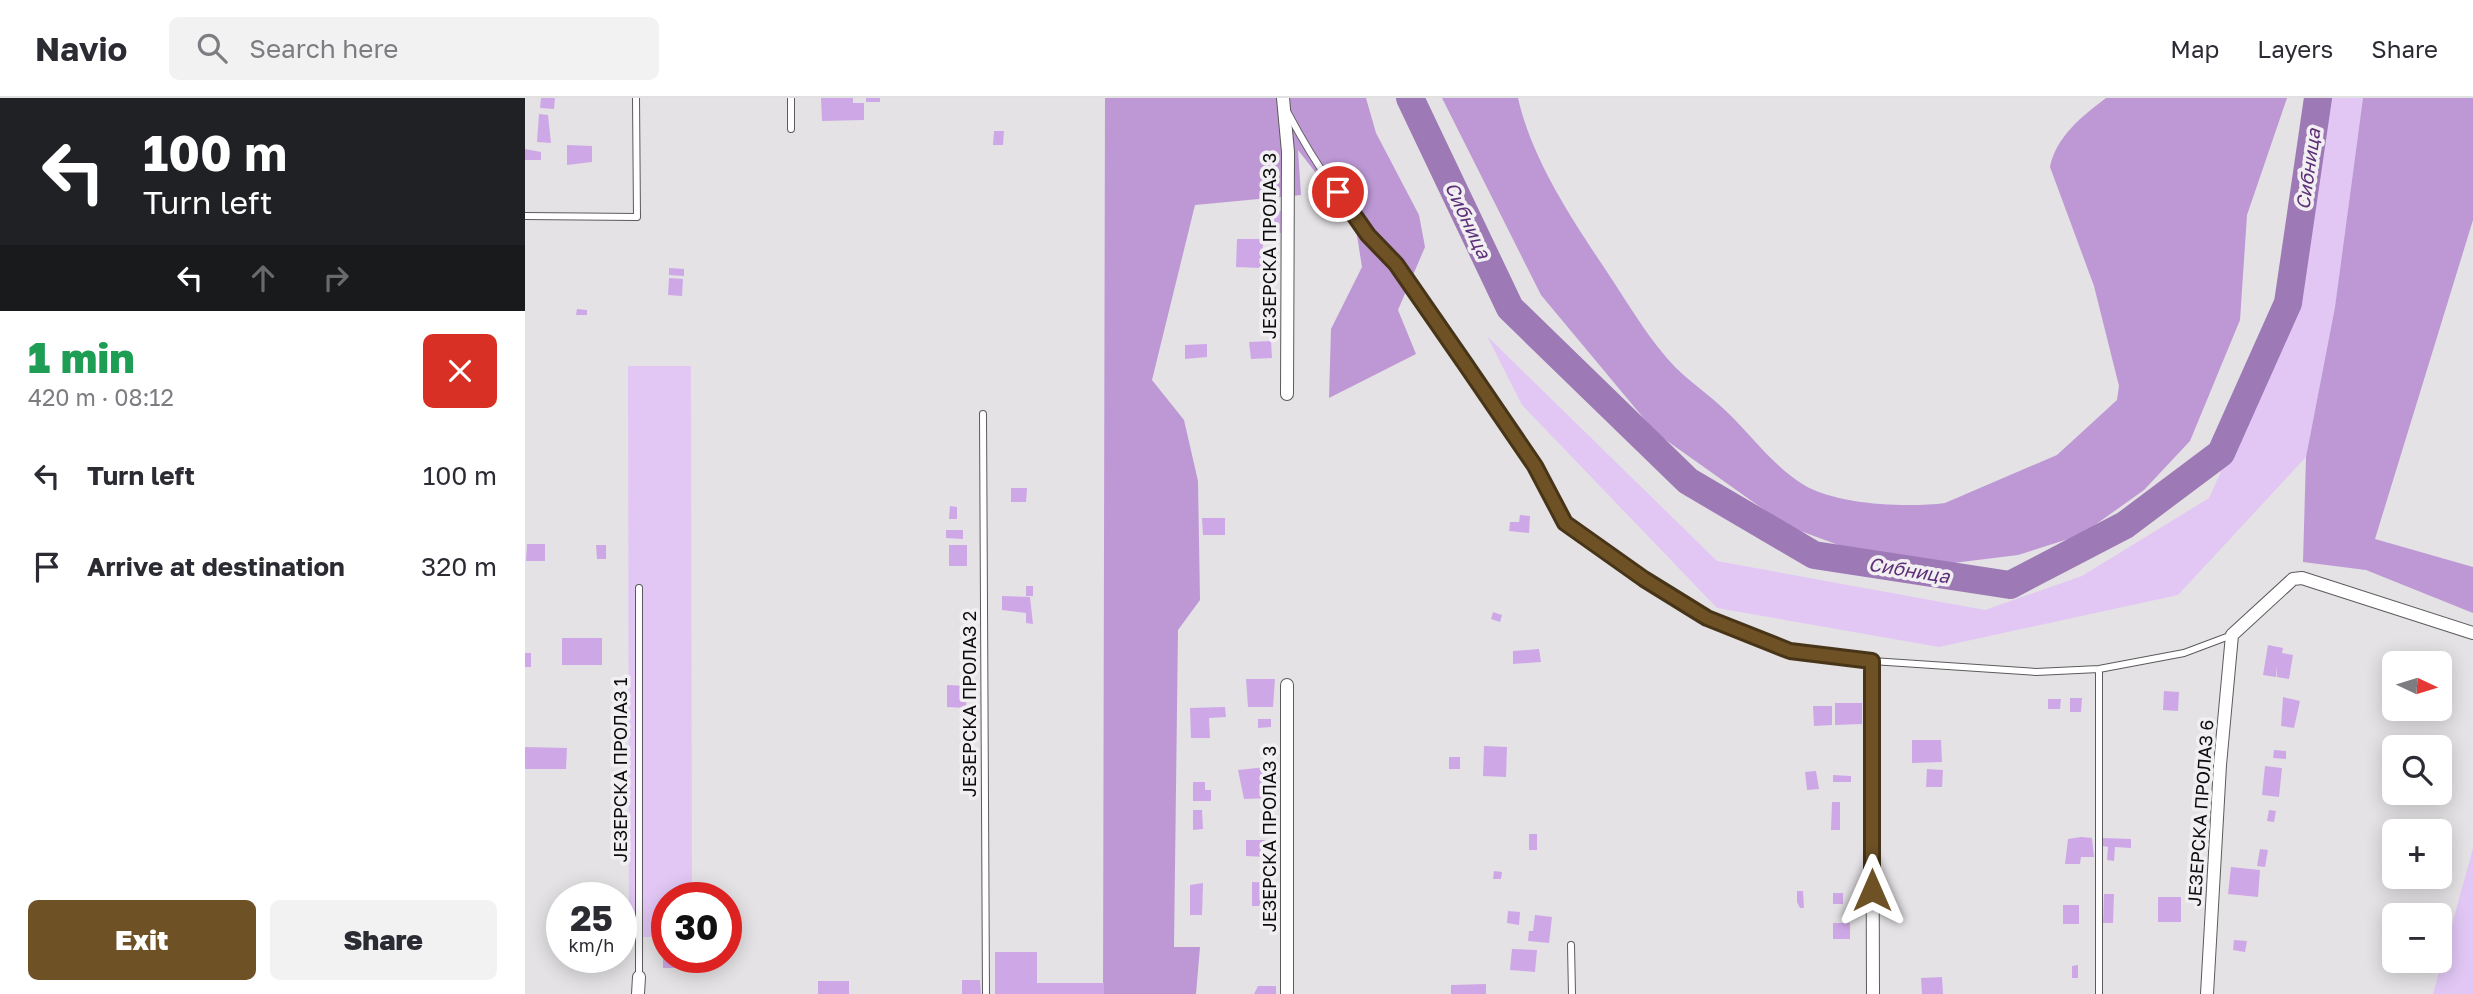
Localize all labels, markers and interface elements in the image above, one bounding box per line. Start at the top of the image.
search box [169,17,659,80]
text: Navio [35,29,127,68]
icon: search [193,29,231,67]
text: Search here [249,33,398,64]
text: Map [2170,34,2219,63]
text: Layers [2257,34,2333,63]
text: Share [2371,34,2438,63]
text: 100 m [143,123,287,182]
icon: left [28,126,119,217]
water label: Сибница [2290,126,2325,211]
street label: ЈЕЗЕРСКА ПРОЛАЗ 3 [1258,153,1280,339]
pin [1308,162,1368,222]
icon: arrive [1319,173,1357,211]
water label: Сибница [1441,178,1497,263]
text: Turn left [143,183,272,221]
icon: left [171,259,209,297]
icon: ahead [244,259,282,297]
icon: right [317,259,355,297]
text: 1 min [28,332,135,382]
button: close [423,334,497,408]
text: 420 m · 08:12 [28,383,174,411]
icon: left [28,457,66,495]
text: Turn left [87,460,195,491]
text: 100 m [423,460,497,491]
icon: arrive [28,548,66,586]
text: Arrive at destination [87,551,345,582]
text: 320 m [421,551,497,582]
water label: Сибница [1867,552,1952,587]
street label: ЈЕЗЕРСКА ПРОЛАЗ 2 [958,611,980,797]
north arrow [2382,651,2452,721]
map controls [2382,651,2452,973]
street label: ЈЕЗЕРСКА ПРОЛАЗ 1 [609,677,631,862]
street label: ЈЕЗЕРСКА ПРОЛАЗ 6 [2183,719,2217,907]
button: search [2382,735,2452,805]
street label: ЈЕЗЕРСКА ПРОЛАЗ 3 [1258,746,1280,932]
button: + [2382,819,2452,889]
position arrow [1835,853,1909,927]
speed limit sign: 30 [651,882,742,973]
text: 25 [570,897,613,939]
button: Exit [28,900,256,980]
button: Share [270,900,497,980]
button: − [2382,903,2452,973]
text: km/h [569,934,614,956]

